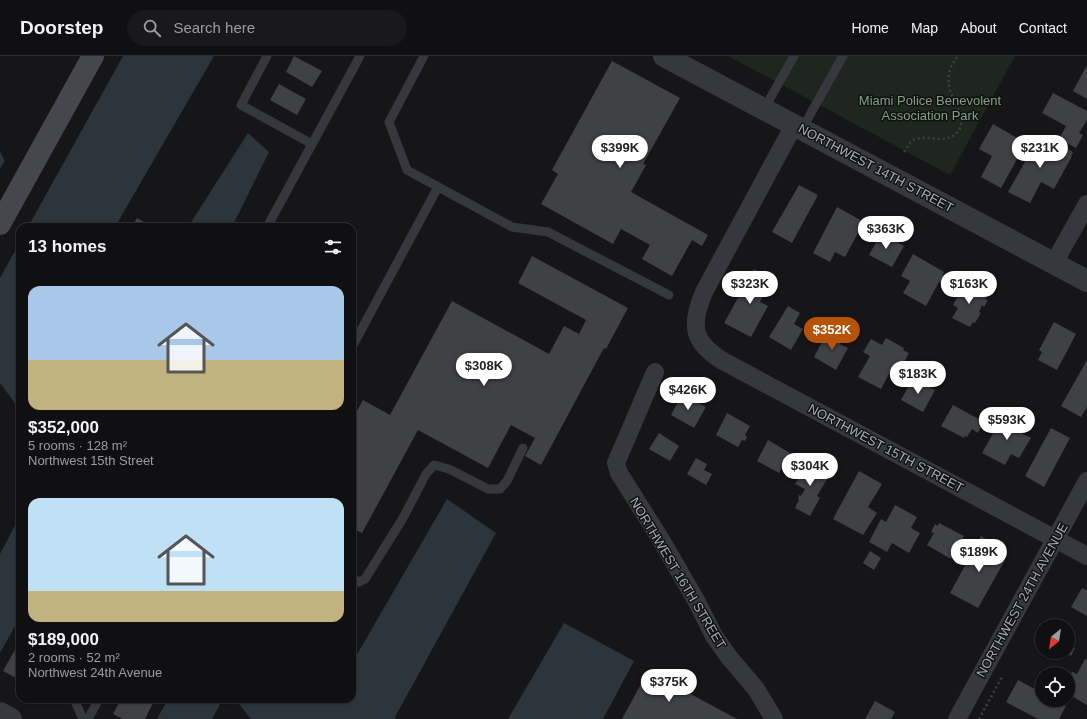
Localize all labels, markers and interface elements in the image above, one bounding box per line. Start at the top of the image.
search box [127,10,407,46]
text: Doorstep [20,17,103,38]
icon: search [141,17,163,39]
text: Search here [173,19,255,36]
text: Home [852,20,889,36]
text: Map [911,20,938,36]
text: About [960,20,997,36]
text: Contact [1019,20,1067,36]
park label: Miami Police Benevolent Association Park [859,93,1002,123]
street label: NORTHWEST 14TH STREET [796,121,956,215]
pin: $399K [592,135,648,169]
pin: $231K [1012,135,1068,169]
text: $399K [601,140,639,155]
text: $231K [1021,140,1059,155]
pin: $363K [858,216,914,250]
text: $363K [867,221,905,236]
icon: filters [322,236,344,258]
text: 13 homes [28,237,106,256]
pin: $323K [722,271,778,305]
pin: $163K [941,271,997,305]
text: $323K [731,276,769,291]
text: $163K [950,276,988,291]
icon: home [150,312,222,384]
pin: $352K [804,317,860,351]
text: $352K [813,322,851,337]
pin: $308K [456,353,512,387]
text: $308K [465,358,503,373]
pin: $183K [890,361,946,395]
text: $183K [899,366,937,381]
pin: $426K [660,377,716,411]
text: $426K [669,382,707,397]
street label: NORTHWEST 15TH STREET [806,401,966,495]
pin: $593K [979,407,1035,441]
text: $593K [988,412,1026,427]
text: $352,000 [28,418,99,437]
text: 5 rooms · 128 m² [28,438,127,453]
text: Northwest 15th Street [28,453,154,468]
pin: $304K [782,453,838,487]
text: $304K [791,458,829,473]
street label: NORTHWEST 16TH STREET [627,495,729,651]
street label: NORTHWEST 24TH AVENUE [973,520,1071,680]
icon: home [150,524,222,596]
pin: $189K [951,539,1007,573]
text: $189K [960,544,998,559]
north arrow [1035,619,1075,659]
map controls [1035,619,1075,707]
text: $189,000 [28,630,99,649]
text: 2 rooms · 52 m² [28,650,120,665]
text: Northwest 24th Avenue [28,665,162,680]
button: locate [1035,667,1075,707]
pin: $375K [641,669,697,703]
text: $375K [650,674,688,689]

